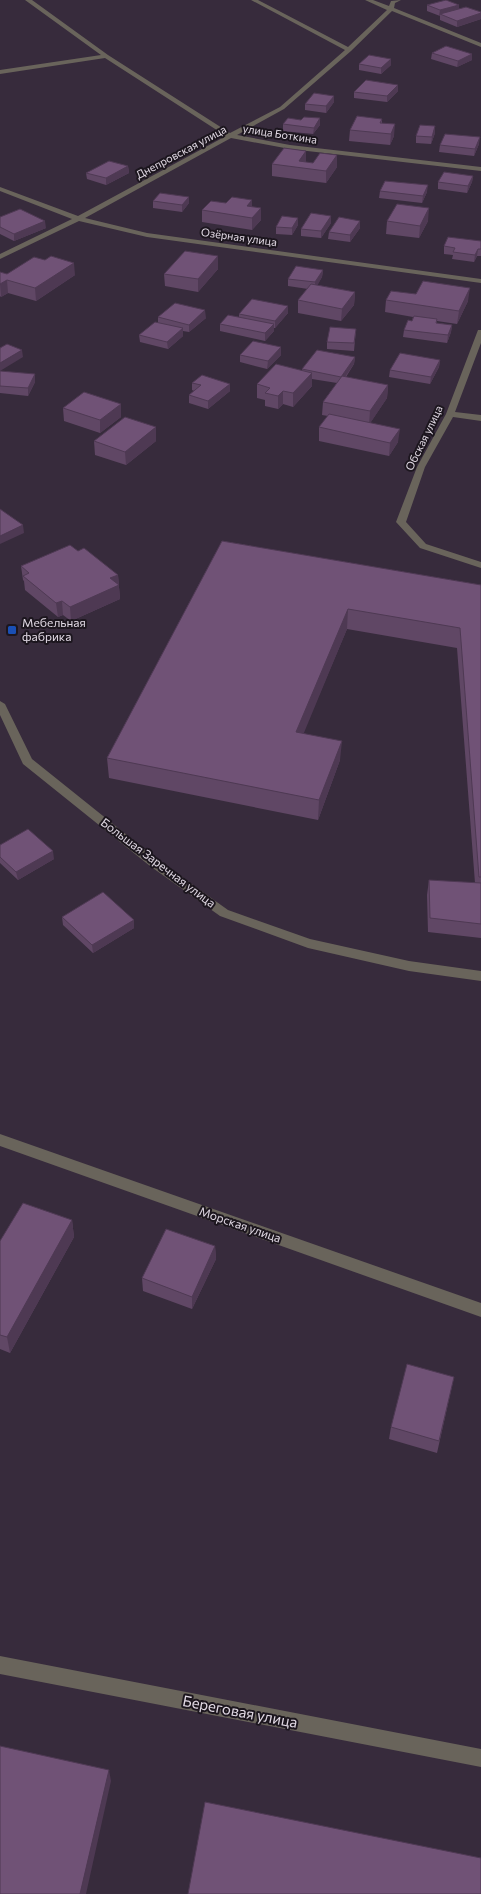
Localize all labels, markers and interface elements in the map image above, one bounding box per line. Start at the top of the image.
street label: улица Боткина [242,121,318,146]
street label: Днепровская улица [133,122,228,181]
street label: Озёрная улица [200,225,278,248]
street label: Обская улица [402,403,445,472]
place label: Мебельная фабрика [22,615,86,643]
marker: Мебельная фабрика [6,624,18,636]
street label: Большая Заречная улица [99,815,219,910]
street label: Морская улица [198,1203,283,1245]
street label: Береговая улица [181,1691,299,1731]

